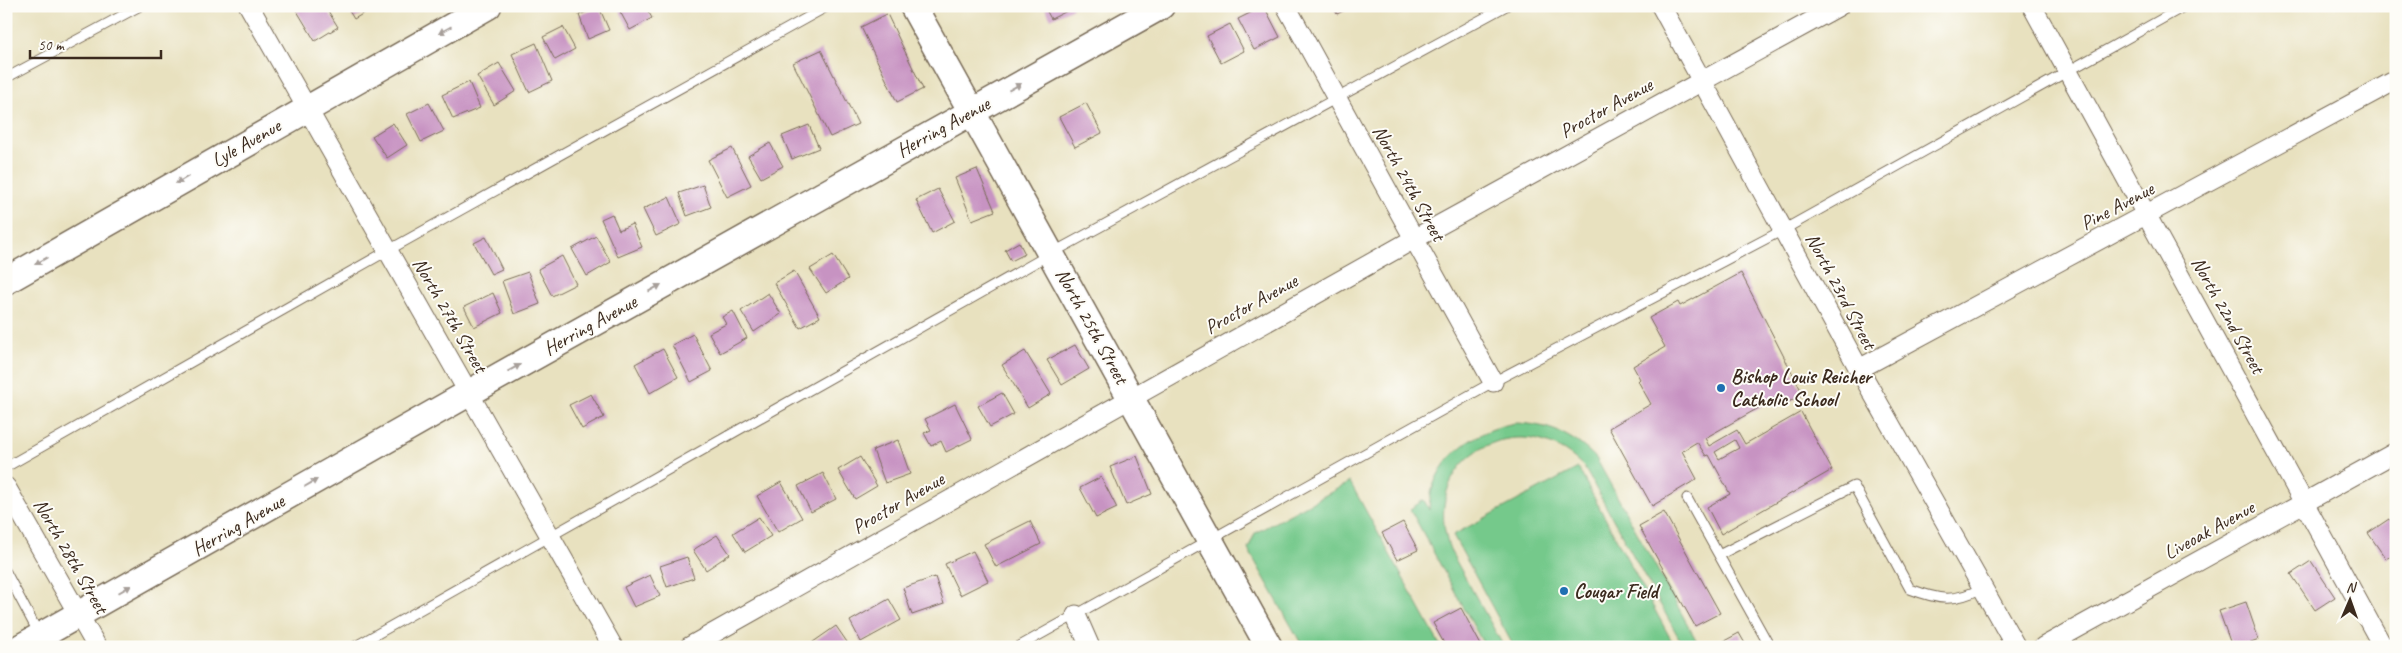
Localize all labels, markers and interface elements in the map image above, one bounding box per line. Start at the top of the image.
one-way arrow [438,26,452,34]
scale bar [30,28,161,60]
text: 50 m [38,36,65,55]
street label: Proctor Avenue [1555,72,1658,144]
one-way arrow [1008,83,1023,91]
street label: Herring Avenue [892,90,995,163]
street label: Lyle Avenue [207,112,286,173]
street label: North 24th Street [1367,121,1452,247]
one-way arrow [176,175,189,184]
street label: Pine Avenue [2076,176,2159,236]
street label: North 23rd Street [1800,229,1883,355]
street label: North 22nd Street [2186,252,2272,380]
street label: North 27th Street [407,253,494,379]
one-way arrow [34,257,49,265]
street label: North 25th Street [1050,264,1135,390]
street label: Proctor Avenue [1200,268,1303,340]
one-way arrow [649,284,662,293]
street label: Herring Avenue [539,288,642,361]
one-way arrow [507,363,520,372]
place label: Bishop Louis Reicher Catholic School [1731,364,1874,412]
marker: Bishop Louis Reicher Catholic School [1715,382,1727,394]
street label: Proctor Avenue [847,466,950,539]
one-way arrow [305,478,318,487]
street label: Herring Avenue [187,488,290,562]
street label: North 28th Street [28,494,115,620]
street label: Liveoak Avenue [2159,494,2260,565]
north arrow [2324,576,2374,626]
place label: Cougar Field [1574,579,1662,604]
text: N [2346,579,2357,596]
one-way arrow [117,585,132,593]
marker: Cougar Field [1558,585,1570,597]

